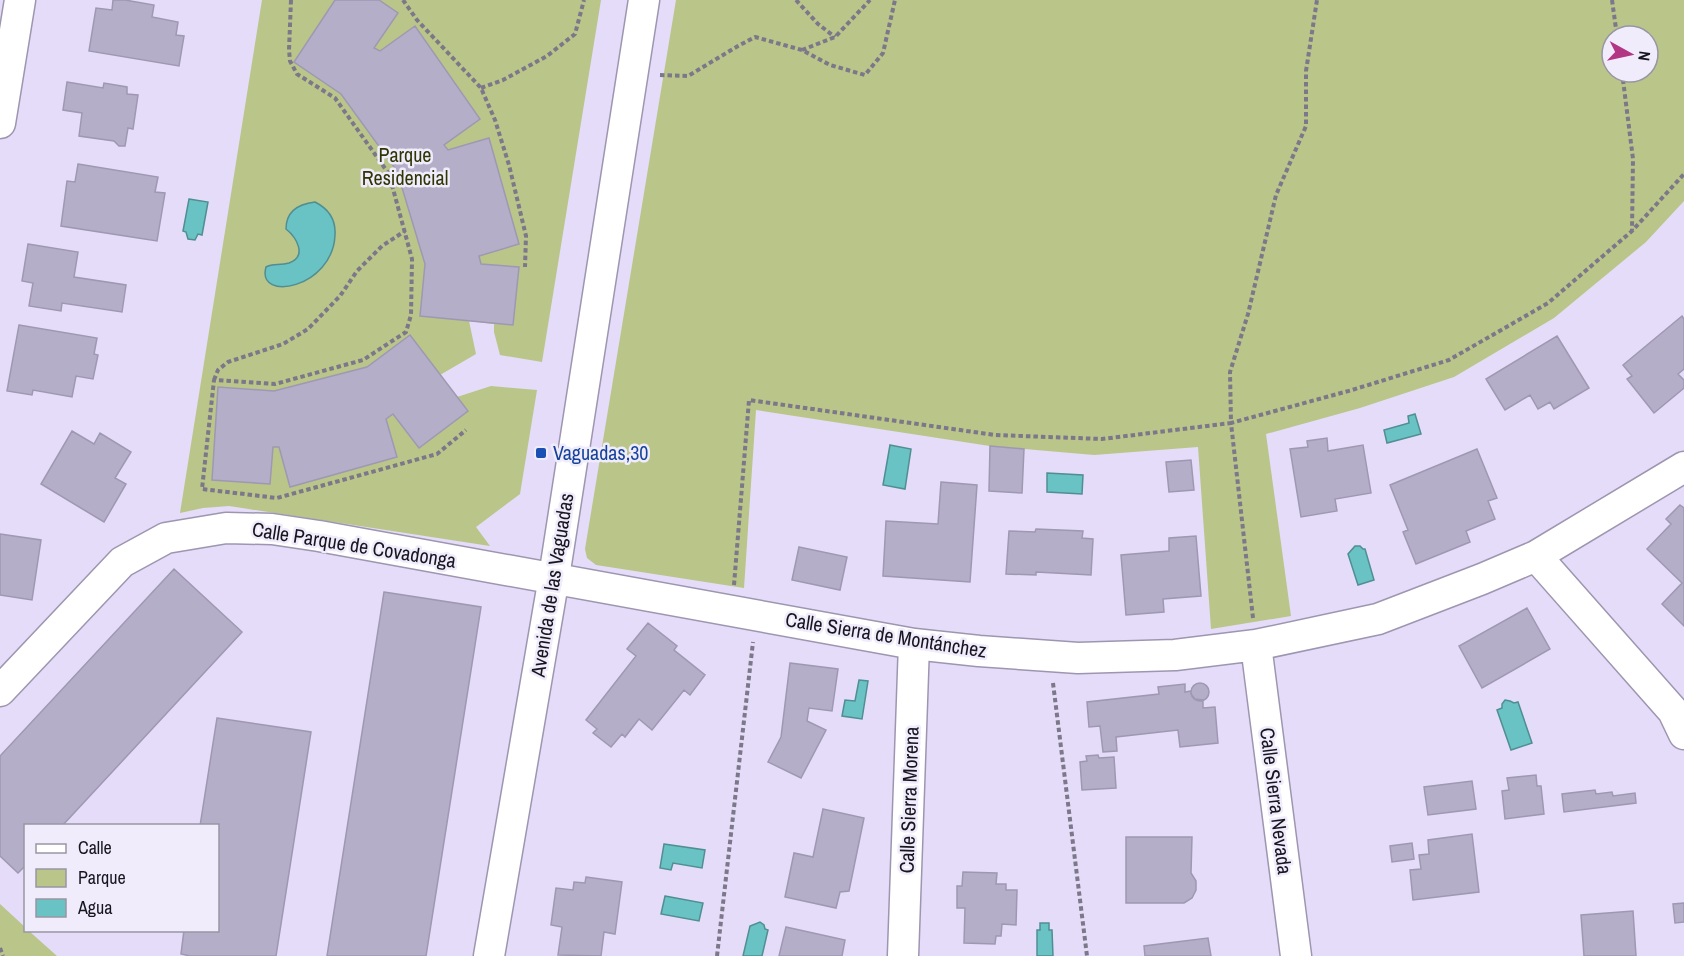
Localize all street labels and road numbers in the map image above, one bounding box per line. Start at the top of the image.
street label: Avenida de las Vaguadas [524,491,579,680]
street label: Calle Parque de Covadonga [250,515,458,574]
street label: Calle Sierra de Montánchez [784,605,989,664]
street label: Calle Sierra Morena [892,726,925,874]
street label: Calle Sierra Nevada [1254,726,1299,876]

